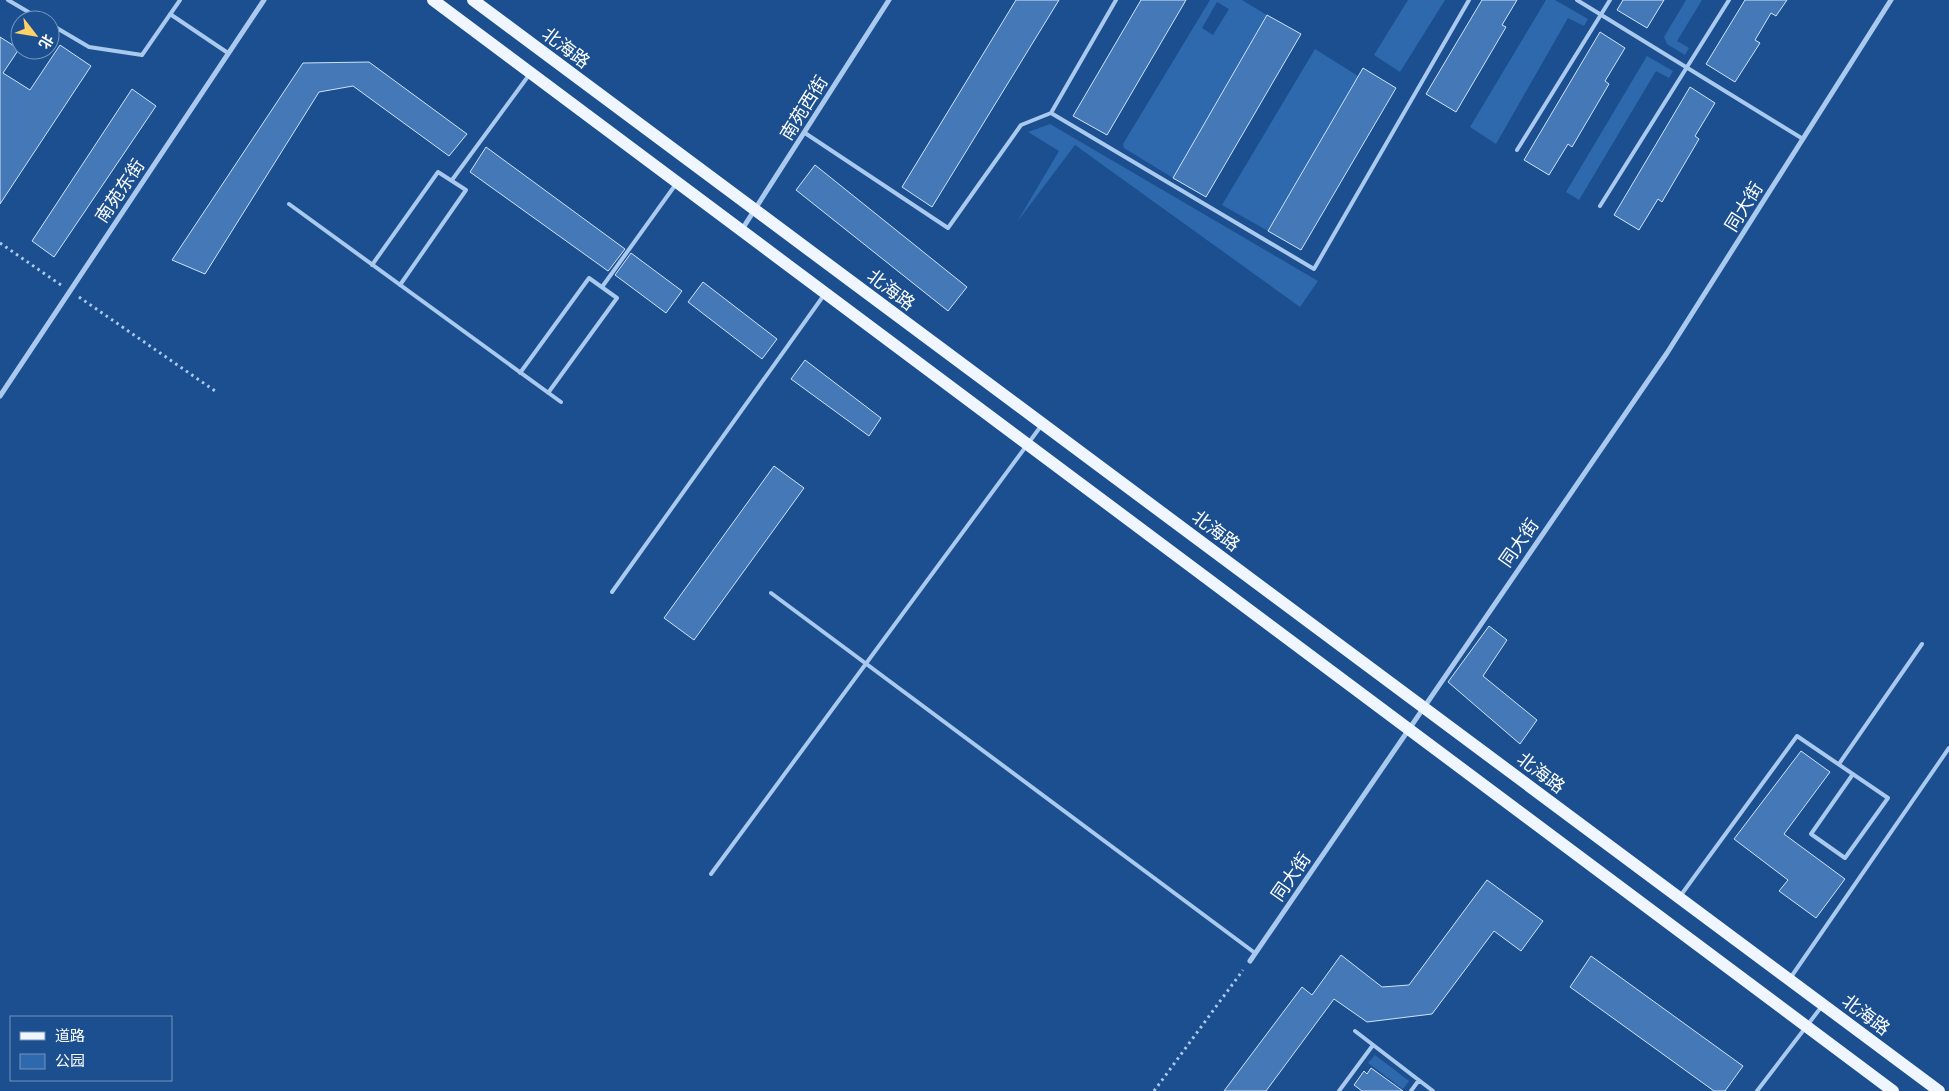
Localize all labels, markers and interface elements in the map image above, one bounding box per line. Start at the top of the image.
north arrow [10,10,60,60]
street label: 北海路 [538,22,595,72]
text: 北 [36,32,57,52]
street label: 南苑西街 [775,71,832,144]
street label: 南苑东街 [90,154,148,226]
street label: 同大街 [1720,178,1767,235]
street label: 北海路 [863,264,920,314]
street label: 北海路 [1188,505,1245,555]
street label: 同大街 [1494,514,1543,571]
street label: 北海路 [1513,747,1570,797]
street label: 同大街 [1266,848,1315,905]
street label: 北海路 [1838,989,1895,1039]
legend [10,1016,172,1081]
text: 道路 [55,1026,85,1044]
text: 公园 [55,1051,85,1069]

